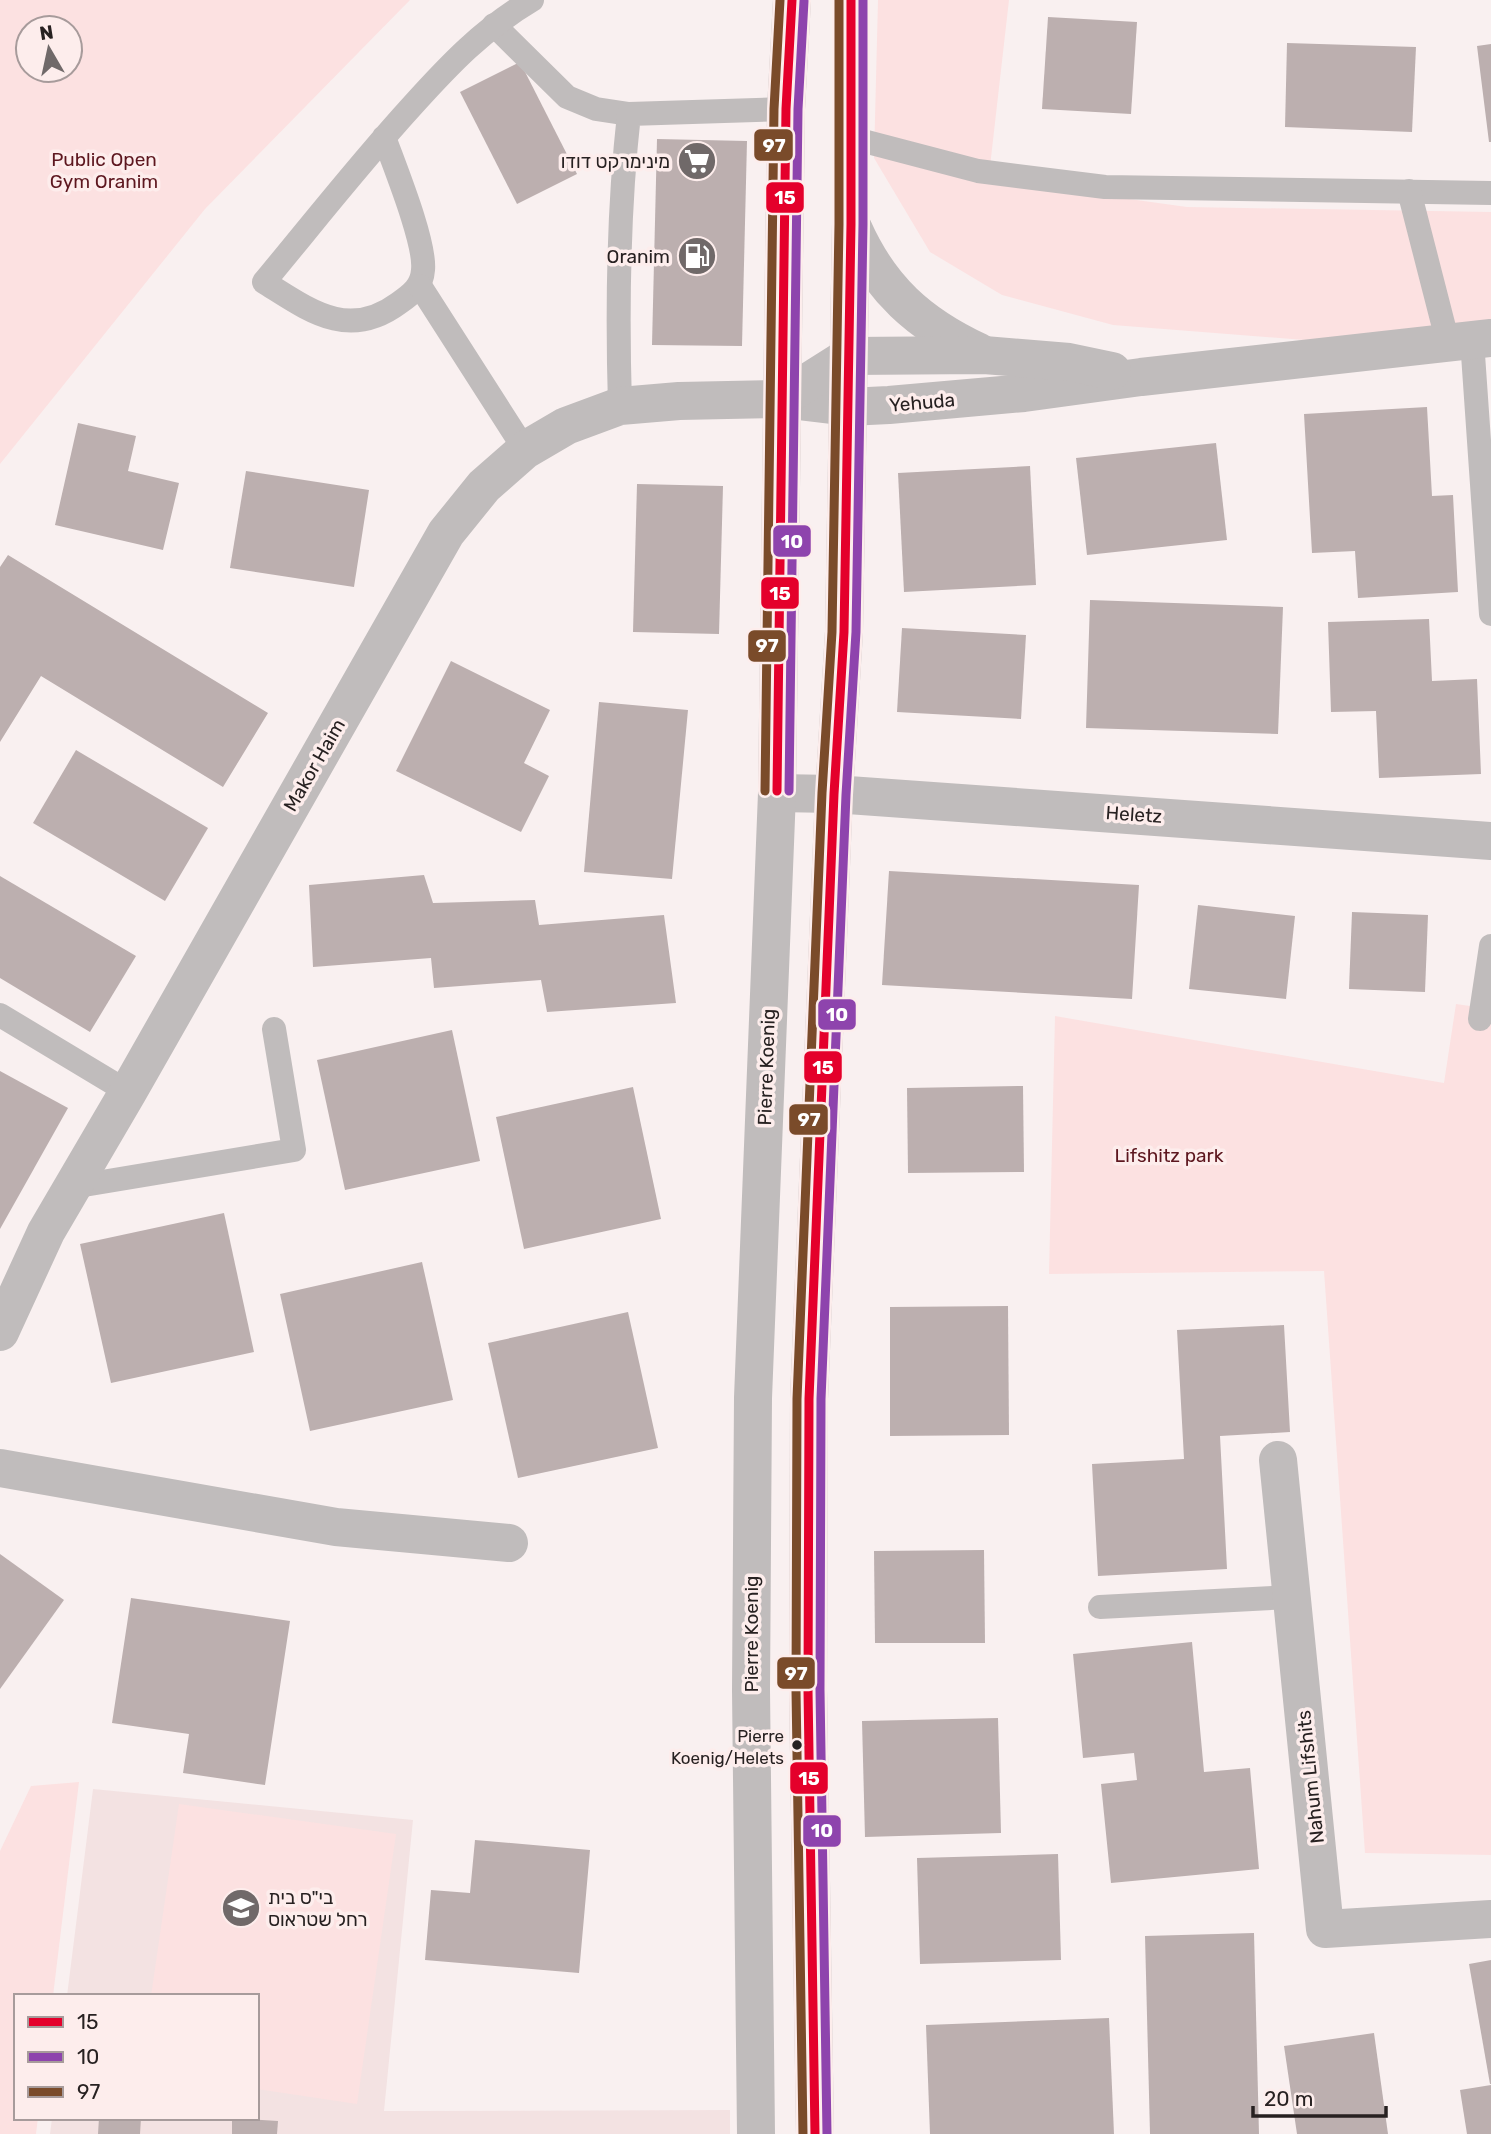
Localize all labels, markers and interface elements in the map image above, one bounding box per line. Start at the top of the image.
north arrow [14,14,84,84]
text: N [38,20,55,45]
line badge: 97 [753,128,794,162]
text: 97 [762,134,786,157]
supermarket icon: מינימרקט דודו [676,140,718,182]
park label: Public Open Gym Oranim [50,148,158,193]
place label: מינימרקט דודו [561,150,670,173]
line badge: 15 [765,181,805,214]
text: 15 [774,186,796,209]
fuel station icon: Oranim [676,235,718,277]
place label: Oranim [607,245,670,268]
street label: Yehuda [888,388,956,417]
line badge: 10 [772,524,812,558]
text: 10 [781,530,803,553]
line badge: 15 [760,576,800,610]
text: 15 [769,582,791,605]
line badge: 97 [747,629,787,663]
text: 97 [755,634,779,657]
street label: Makor Haim [279,715,350,816]
street label: Heletz [1105,801,1163,828]
line badge: 10 [817,998,857,1031]
text: 10 [826,1003,848,1026]
street label: Pierre Koenig [753,1008,780,1126]
line badge: 15 [803,1050,843,1084]
text: 15 [812,1056,834,1079]
line badge: 97 [788,1103,829,1136]
text: 97 [797,1108,821,1131]
park label: Lifshitz park [1114,1144,1224,1167]
street label: Pierre Koenig [740,1576,763,1692]
line badge: 97 [776,1656,816,1690]
text: 97 [784,1662,808,1685]
street label: Nahum Lifshits [1292,1709,1329,1845]
place label: Pierre Koenig/Helets [671,1726,784,1768]
marker: Pierre Koenig/Helets [790,1738,804,1752]
line badge: 15 [789,1761,829,1795]
text: 15 [798,1767,820,1790]
line badge: 10 [802,1814,842,1848]
text: 10 [811,1819,833,1842]
place label: בי"ס בית רחל שטראוס [268,1886,368,1931]
school or university icon: בי"ס בית רחל שטראוס [220,1887,262,1929]
legend [14,1994,259,2120]
text: 15 [77,2009,98,2034]
text: 10 [77,2044,99,2069]
scale bar [1253,2074,1386,2118]
text: 97 [77,2079,100,2104]
text: 20 m [1264,2086,1313,2111]

